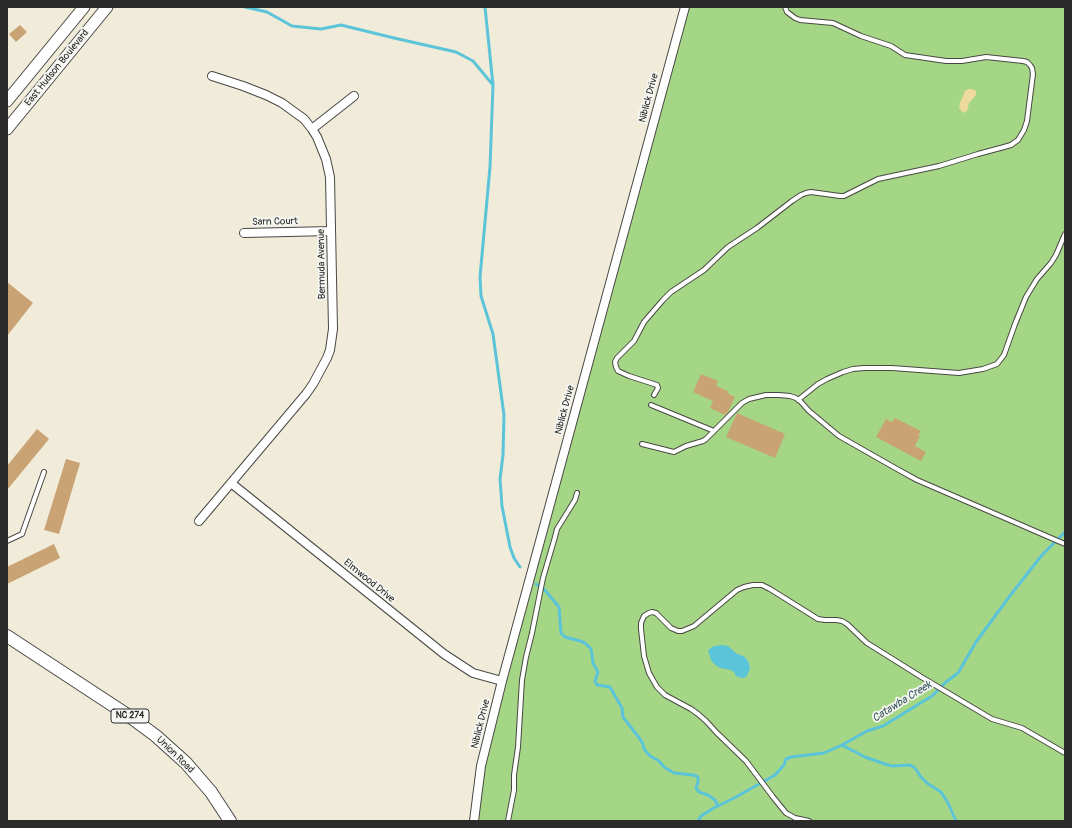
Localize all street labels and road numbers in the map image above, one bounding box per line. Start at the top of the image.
street label: East Hudson Boulevard [22,27,92,109]
street label: Niblick Drive [637,72,661,124]
street label: Sarn Court [252,216,298,228]
street label: Bermuda Avenue [315,229,329,299]
street label: Niblick Drive [553,384,577,436]
street label: Elmwood Drive [341,557,397,605]
street label: Niblick Drive [469,698,493,750]
road number: NC 274 [111,709,149,723]
street label: Union Road [154,734,196,776]

